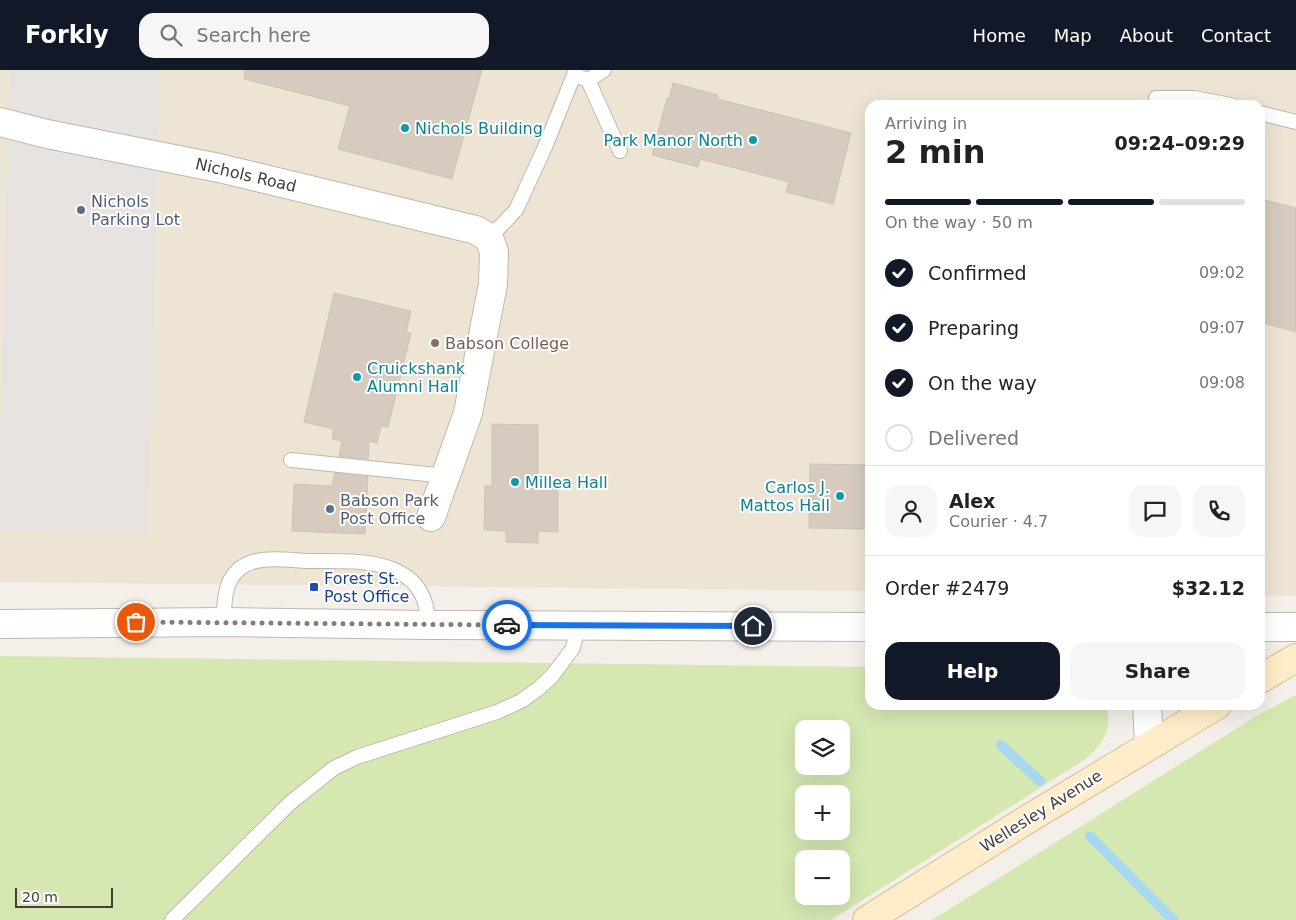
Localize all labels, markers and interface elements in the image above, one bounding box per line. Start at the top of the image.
search box [139,13,489,58]
text: Forkly [25,21,109,49]
icon: search [157,21,185,49]
text: Search here [197,24,311,46]
text: Home [973,25,1026,46]
text: Map [1054,25,1092,46]
text: About [1120,25,1173,46]
text: Contact [1201,25,1271,46]
text: Arriving in [885,114,967,133]
place label: Nichols Building [415,119,543,138]
marker: Nichols Building [399,122,411,134]
place label: Park Manor North [603,131,743,150]
text: 09:24–09:29 [1115,132,1245,154]
text: 2 min [885,133,986,171]
marker: Park Manor North [747,134,759,146]
street label: Nichols Road [194,154,298,196]
place label: Nichols Parking Lot [91,192,180,229]
marker: Nichols Parking Lot [75,204,87,216]
text: On the way · 50 m [885,213,1033,232]
icon: check [885,259,913,287]
text: Confirmed [928,262,1027,284]
text: 09:02 [1199,263,1245,282]
icon: check [885,314,913,342]
text: Preparing [928,317,1019,339]
text: 09:07 [1199,318,1245,337]
place label: Babson College [445,334,569,353]
marker: Babson College [429,337,441,349]
place label: Cruickshank Alumni Hall [367,359,466,396]
icon: check [885,369,913,397]
marker: Cruickshank Alumni Hall [351,371,363,383]
text: On the way [928,372,1037,394]
text: 09:08 [1199,373,1245,392]
text: Delivered [928,427,1019,449]
place label: Millea Hall [525,473,608,492]
marker: Millea Hall [509,476,521,488]
place label: Carlos J. Mattos Hall [740,478,830,515]
button: person [885,485,937,537]
button: chat [1129,485,1181,537]
button: phone [1193,485,1245,537]
marker: Carlos J. Mattos Hall [834,490,846,502]
text: Alex [949,490,995,512]
place label: Babson Park Post Office [340,491,440,528]
marker: Babson Park Post Office [324,503,336,515]
text: Courier · 4.7 [949,512,1048,531]
place label: Forest St. Post Office [324,569,409,606]
text: Order #2479 [885,577,1009,599]
text: $32.12 [1172,577,1245,599]
marker: Forest St. Post Office [308,581,320,593]
courier [482,600,532,650]
pin [115,601,157,643]
pin [732,605,774,647]
icon: bag [122,608,150,636]
icon: car [493,611,521,639]
icon: home [739,612,767,640]
button: Help [885,642,1060,700]
button: Share [1070,642,1245,700]
map controls [795,720,850,905]
button: layers [795,720,850,775]
street label: Wellesley Avenue [977,766,1105,856]
button: + [795,785,850,840]
button: − [795,850,850,905]
scale bar [15,885,112,908]
text: 20 m [22,889,58,905]

